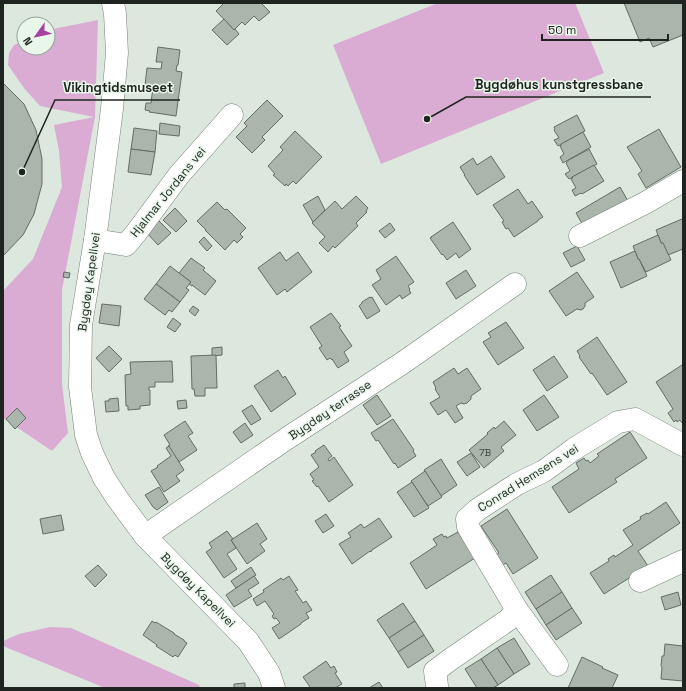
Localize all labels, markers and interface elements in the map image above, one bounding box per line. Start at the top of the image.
north arrow [16,16,56,56]
scale bar [542,16,668,42]
text: 50 m [548,22,576,38]
text: N [20,35,35,48]
callout: Bygdøhus kunstgressbane [466,72,651,97]
callout: Vikingtidsmuseet [55,75,180,100]
text: Bygdøhus kunstgressbane [475,76,643,93]
text: Vikingtidsmuseet [63,79,173,96]
street label: Hjalmar Jordans vei [127,144,209,240]
street label: Bygdøy Kapellvei [74,231,104,333]
street label: Bygdøy terrasse [286,376,374,444]
street label: Conrad Hemsens vei [475,440,582,516]
house number: 7B [479,446,492,459]
street label: Bygdøy Kapellvei [157,549,239,631]

